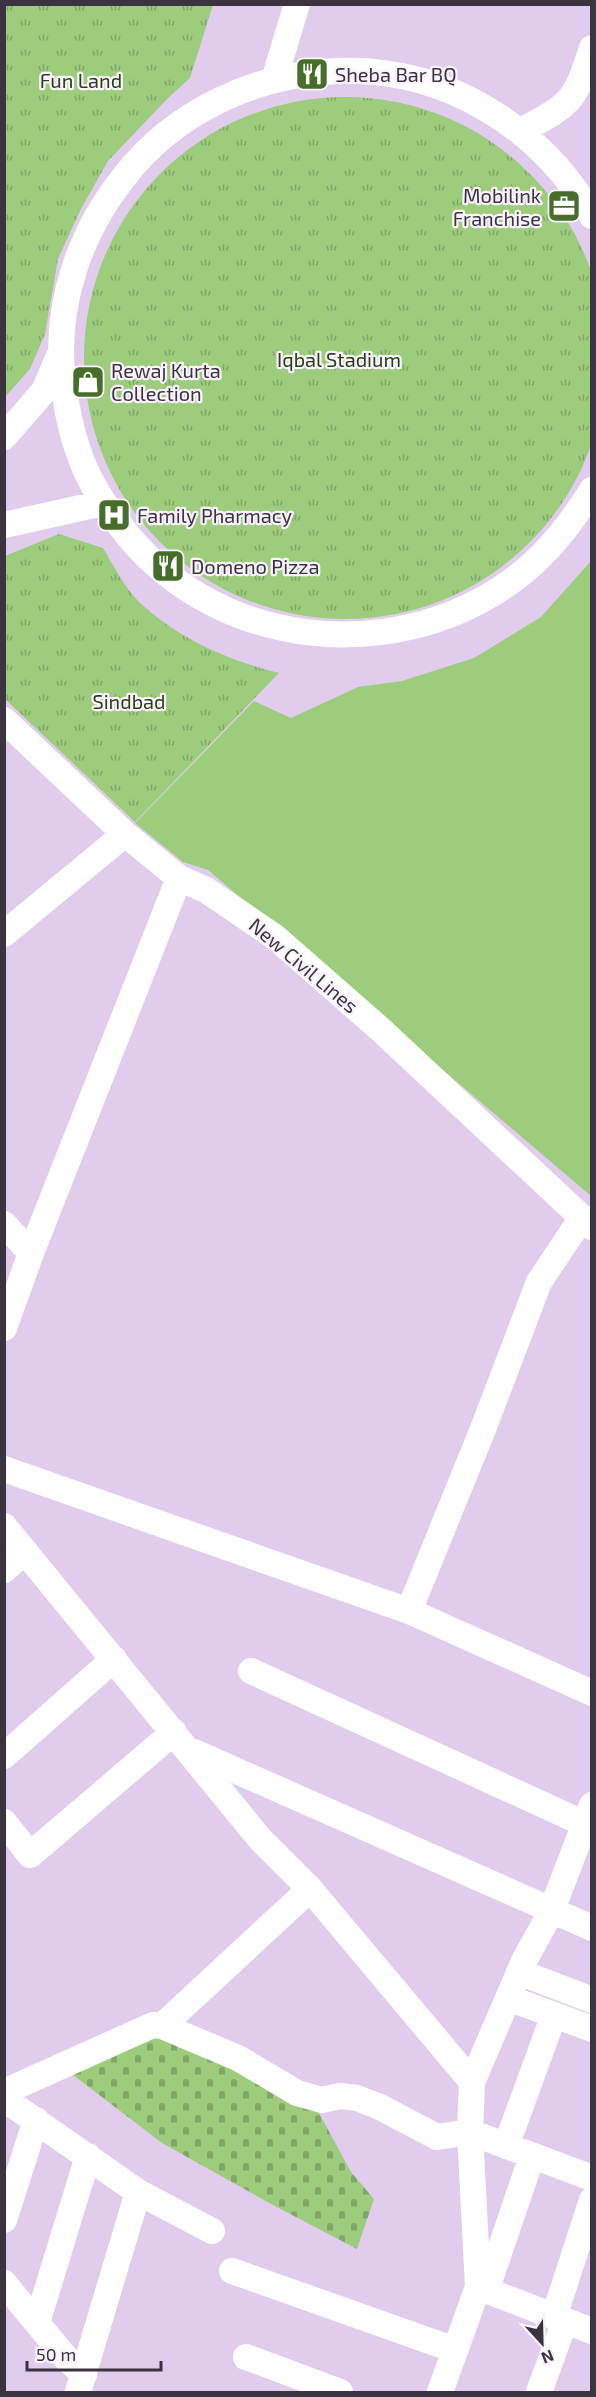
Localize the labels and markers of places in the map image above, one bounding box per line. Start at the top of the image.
restaurant icon: Sheba Bar BQ [294,56,330,92]
place label: Sheba Bar BQ [335,62,457,86]
place label: Mobilink Franchise [453,183,541,230]
office icon: Mobilink Franchise [546,188,582,224]
place label: Rewaj Kurta Collection [111,358,221,405]
shop icon: Rewaj Kurta Collection [70,364,106,400]
hospital icon: Family Pharmacy [96,497,132,533]
place label: Family Pharmacy [137,503,293,527]
restaurant icon: Domeno Pizza [150,548,186,584]
place label: Domeno Pizza [191,554,319,578]

